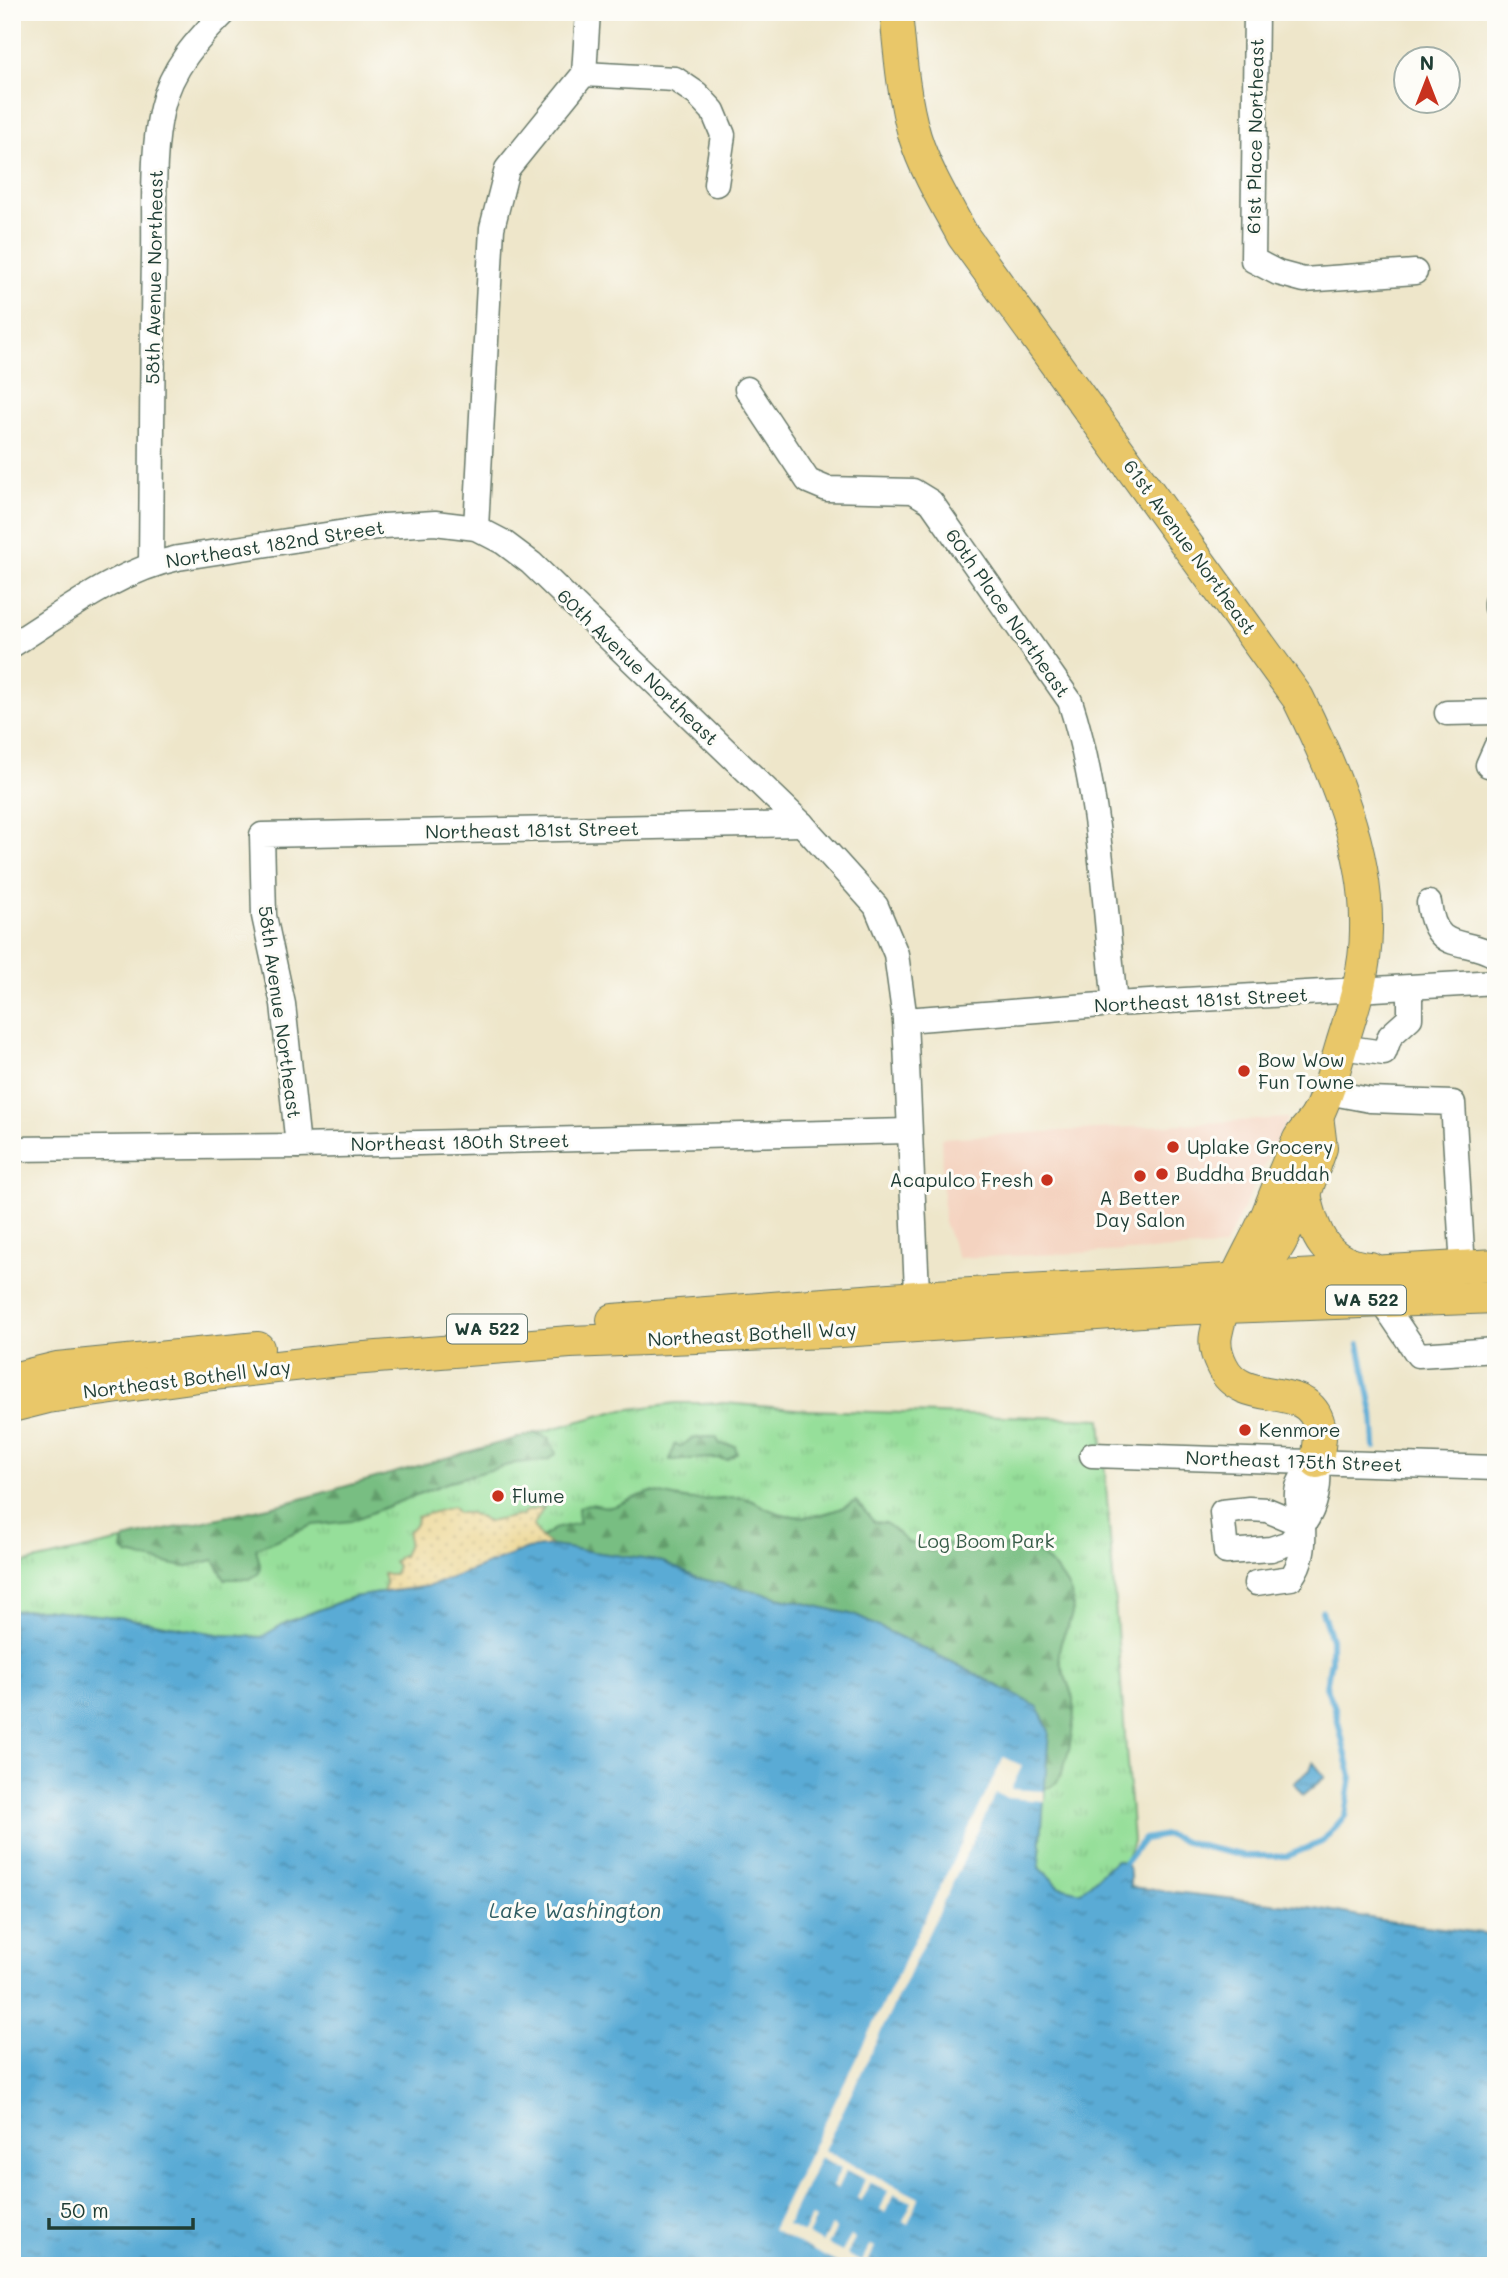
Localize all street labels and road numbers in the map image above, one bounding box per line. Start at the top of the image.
street label: 61st Place Northeast [1240,38,1269,234]
street label: 58th Avenue Northeast [139,169,168,385]
street label: 61st Avenue Northeast [1118,454,1262,639]
street label: Northeast 182nd Street [164,514,386,573]
street label: 60th Place Northeast [941,523,1076,702]
street label: 60th Avenue Northeast [552,583,724,750]
street label: Northeast 181st Street [425,815,639,844]
street label: 58th Avenue Northeast [253,904,308,1120]
street label: Northeast 181st Street [1094,981,1308,1018]
street label: Northeast 180th Street [351,1127,569,1156]
road number: WA 522 [1326,1286,1406,1315]
road number: WA 522 [447,1314,527,1344]
street label: Northeast Bothell Way [647,1316,857,1351]
street label: Northeast Bothell Way [82,1353,292,1404]
street label: Northeast 175th Street [1185,1444,1403,1477]

